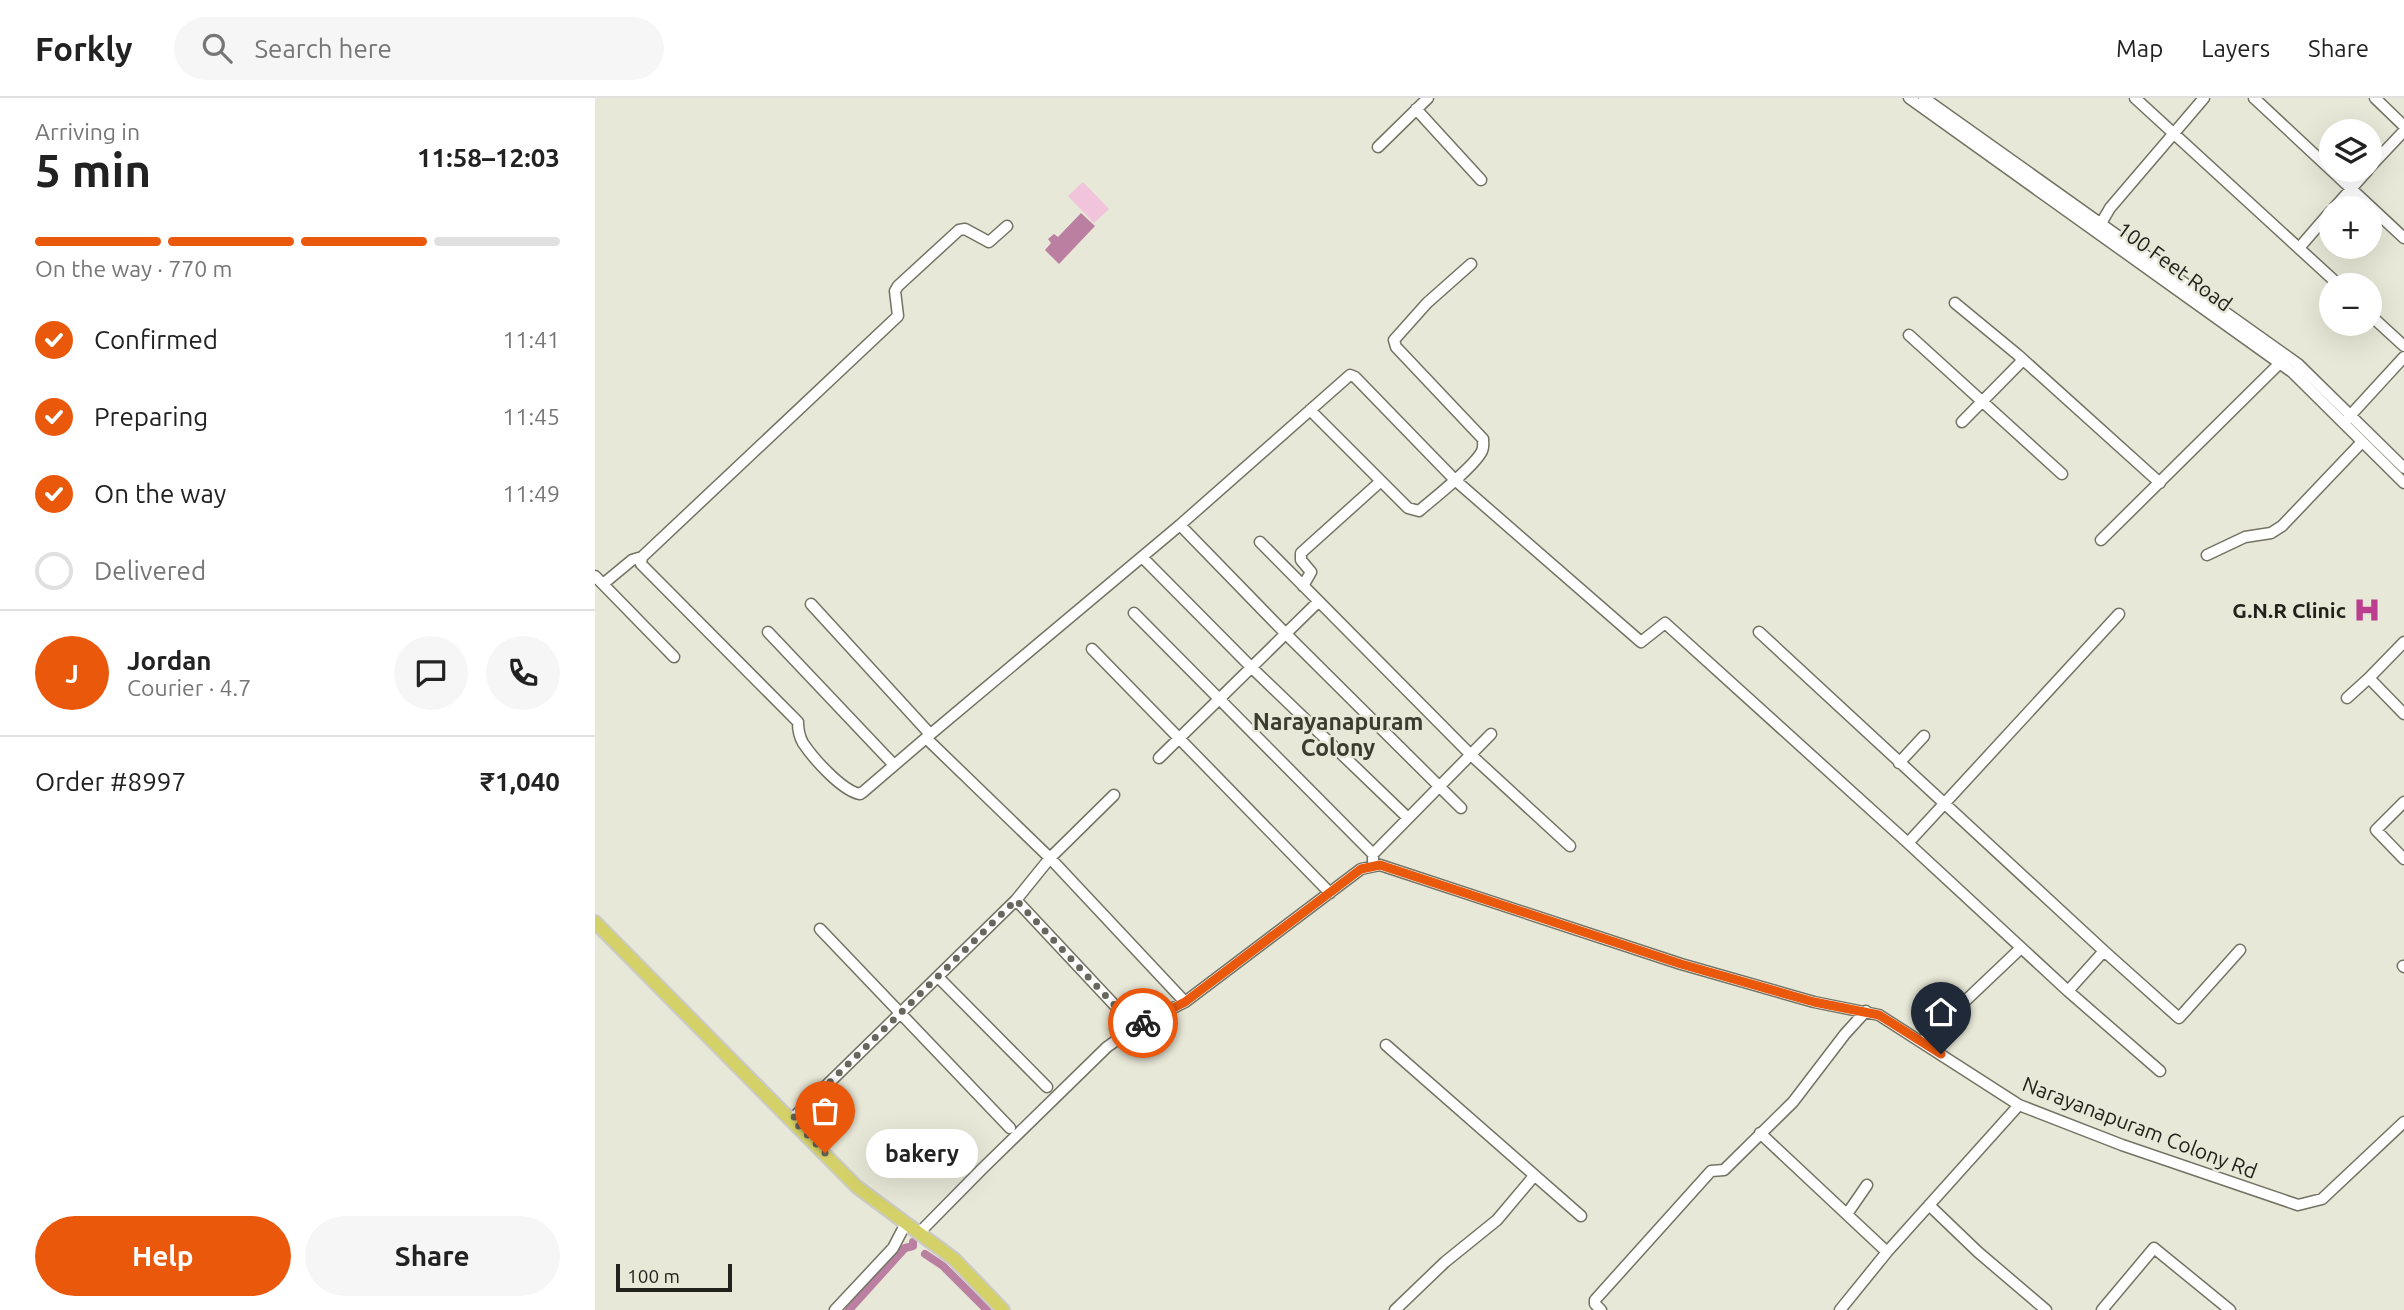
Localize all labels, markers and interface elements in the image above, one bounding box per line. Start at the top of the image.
search box [174,17,664,80]
icon: search [198,29,236,67]
text: Forkly [35,30,132,67]
text: Search here [254,34,392,63]
text: Map [2116,35,2163,62]
text: Layers [2201,35,2270,62]
text: Share [2308,35,2369,62]
text: Arriving in [35,119,140,144]
map controls [2319,119,2382,336]
button: layers [2319,119,2382,182]
text: 11:58–12:03 [417,143,560,172]
text: 5 min [35,144,151,196]
button: + [2319,196,2382,259]
street label: 100 Feet Road [2113,216,2237,316]
text: On the way · 770 m [35,256,232,281]
button: − [2319,273,2382,336]
icon: check [35,321,73,359]
text: Confirmed [94,325,218,354]
text: 11:41 [502,327,560,352]
icon: check [35,398,73,436]
text: Preparing [94,402,208,431]
text: 11:45 [502,404,560,429]
icon: check [35,475,73,513]
text: On the way [94,479,226,508]
text: 11:49 [502,481,560,506]
text: Delivered [94,556,206,585]
hospital icon: G.N.R Clinic [2352,595,2382,625]
place label: G.N.R Clinic [2232,598,2346,622]
button: chat [394,636,468,710]
button: phone [486,636,560,710]
text: Jordan [127,646,212,675]
text: J [65,659,79,688]
text: Courier · 4.7 [127,675,251,700]
district label: Narayanapuram Colony [1253,709,1423,760]
text: Order #8997 [35,767,186,796]
text: ₹1,040 [480,767,560,796]
pin [1911,982,1971,1054]
courier [1108,988,1178,1058]
icon: home [1922,993,1960,1031]
icon: bike [1124,1004,1162,1042]
street label: Narayanapuram Colony Rd [2019,1071,2261,1183]
pin [795,1081,855,1153]
icon: bag [806,1092,844,1130]
callout: bakery [867,1128,979,1178]
text: bakery [885,1141,959,1166]
button: Help [35,1216,291,1296]
button: Share [305,1216,560,1296]
scale bar [616,1261,731,1293]
text: 100 m [627,1265,680,1287]

